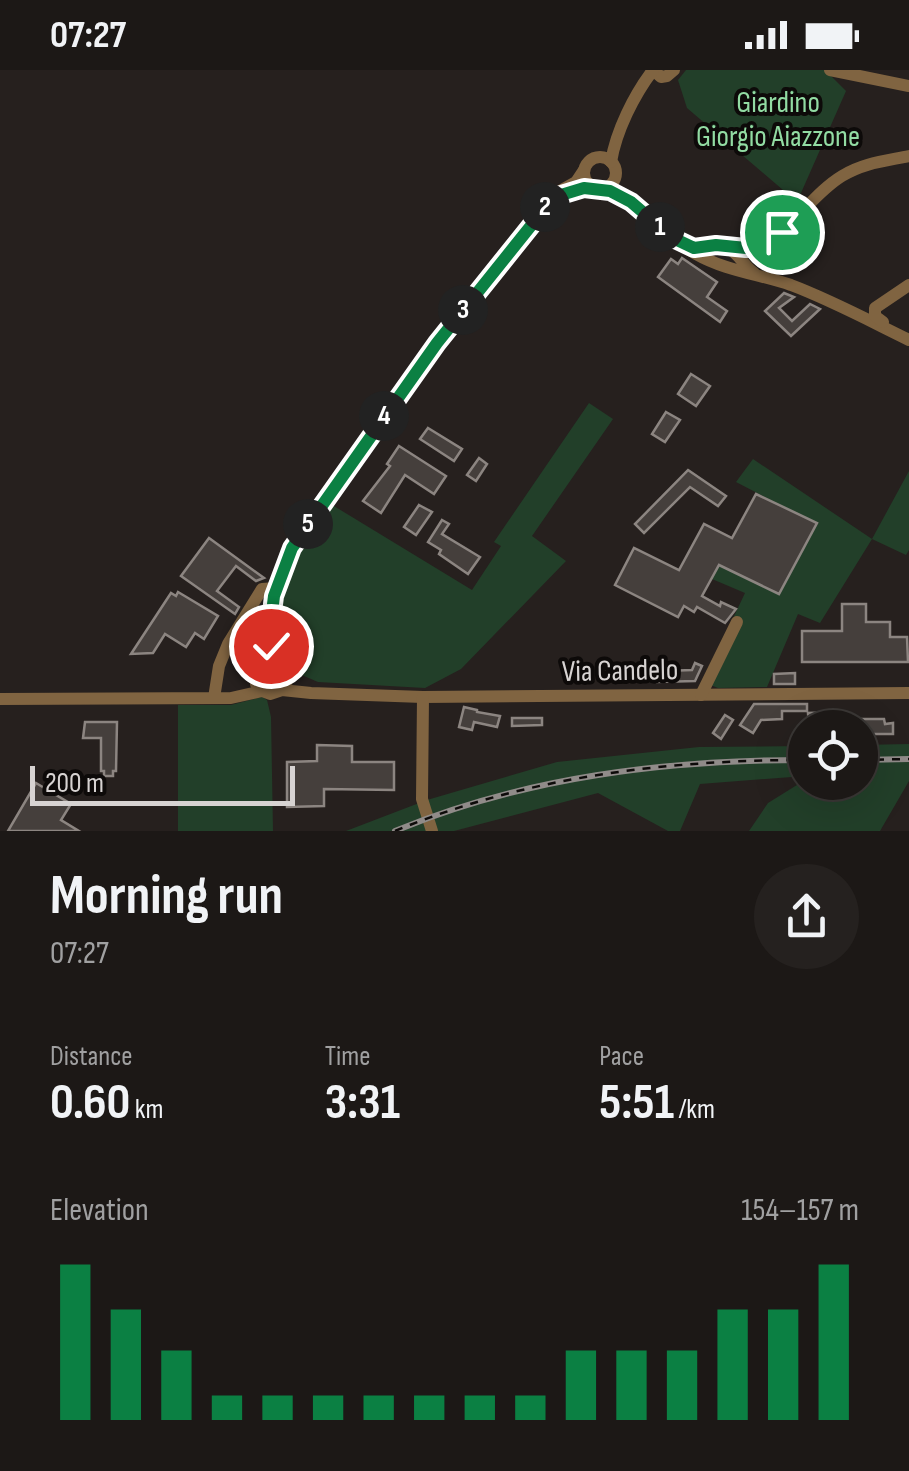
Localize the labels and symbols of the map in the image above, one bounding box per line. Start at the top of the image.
park label: Giardino Giorgio Aiazzone [696,85,860,155]
pin: 2 [520,182,570,232]
pin [740,190,825,275]
pin: 1 [635,202,685,252]
pin: 3 [438,285,488,335]
pin: 4 [359,391,409,441]
pin: 5 [283,499,333,549]
pin [229,604,314,689]
street label: Via Candelo [561,652,679,690]
scale bar [30,761,295,806]

